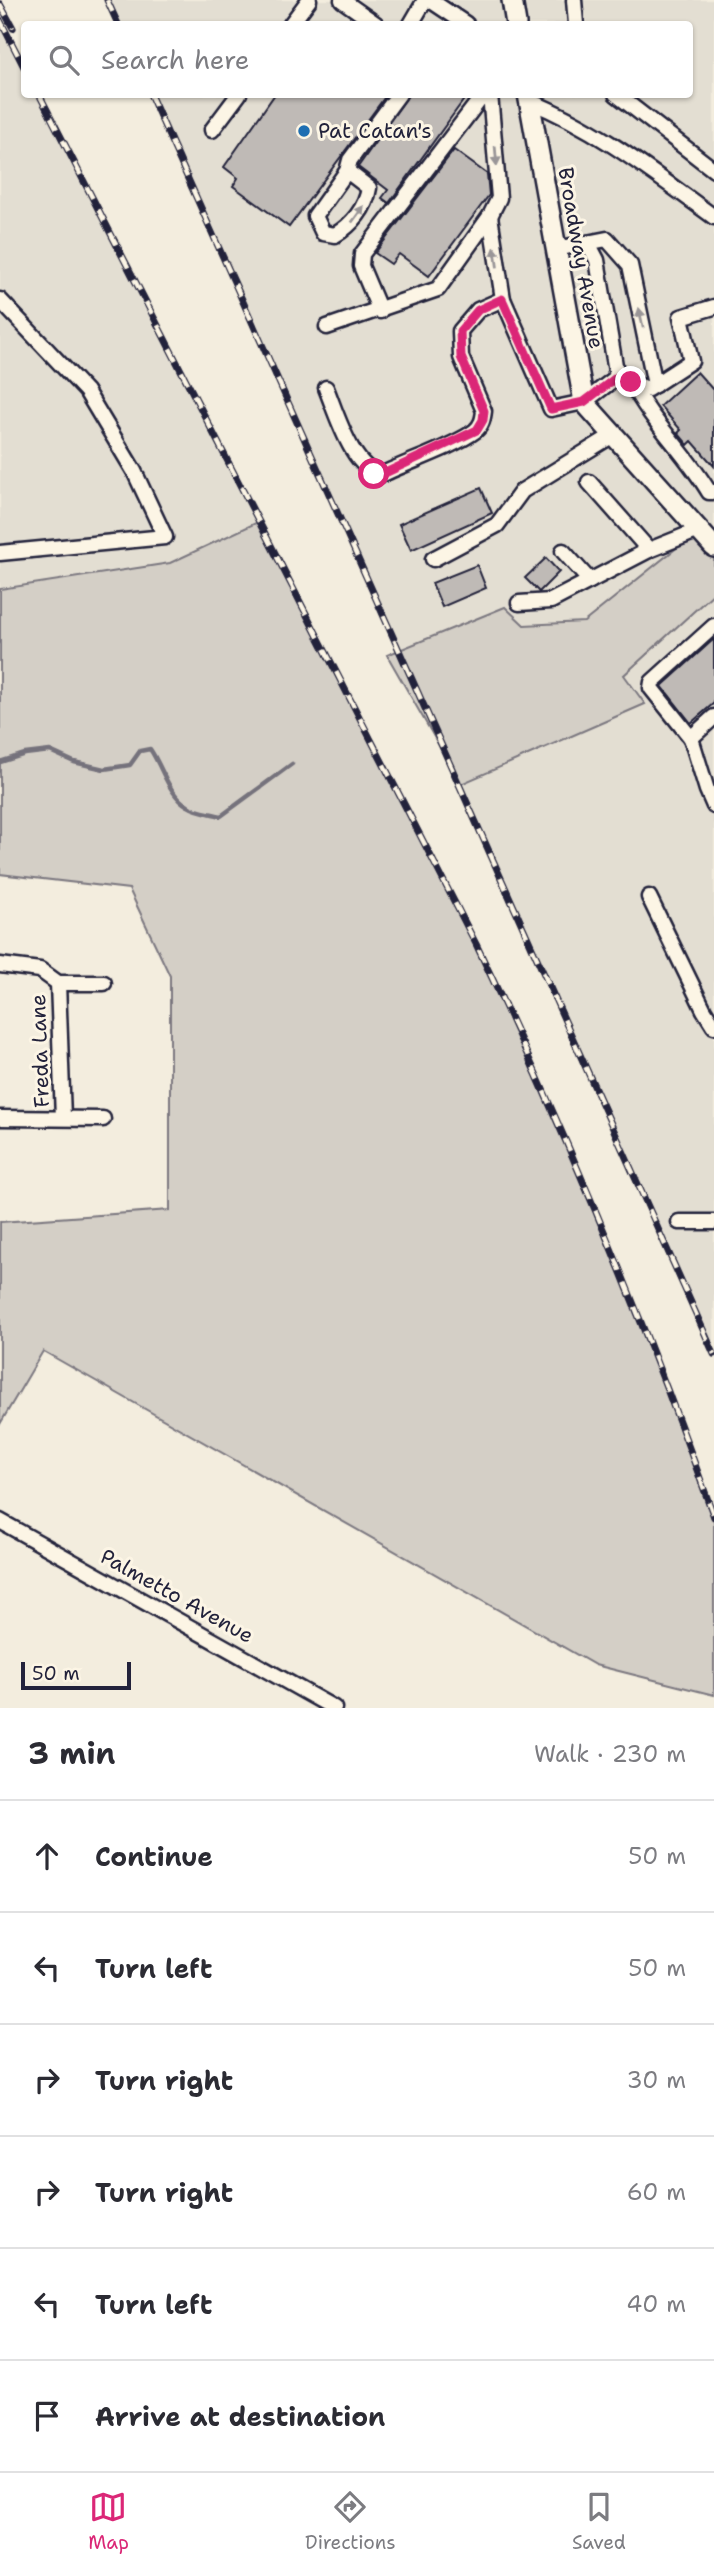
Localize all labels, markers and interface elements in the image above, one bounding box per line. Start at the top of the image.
search box [21,21,693,98]
icon: search [45,41,83,79]
text: Search here [101,42,250,77]
place label: Pat Catan's [318,117,432,145]
marker: Pat Catan's [296,123,312,139]
one-way arrow [490,145,501,167]
street label: Broadway Avenue [551,165,611,351]
one-way arrow [351,205,365,223]
one-way arrow [491,246,502,268]
one-way arrow [635,307,646,329]
route end [615,366,646,397]
route start [358,458,389,489]
street label: Freda Lane [24,994,56,1108]
street label: Palmetto Avenue [95,1542,259,1650]
scale bar [21,1659,131,1691]
text: 50 m [32,1661,80,1686]
text: 3 min [28,1733,115,1774]
text: Walk · 230 m [534,1739,686,1769]
icon: ahead [28,1837,66,1875]
text: Continue [95,1839,213,1874]
text: 50 m [628,1841,686,1871]
icon: left [28,1949,66,1987]
text: Turn left [95,1951,212,1986]
text: 50 m [628,1953,686,1983]
icon: right [28,2061,66,2099]
text: Turn right [95,2063,233,2098]
text: 30 m [627,2065,686,2095]
icon: right [28,2173,66,2211]
text: Turn right [95,2175,233,2210]
text: 60 m [627,2177,686,2207]
icon: left [28,2285,66,2323]
text: Turn left [95,2287,212,2322]
text: 40 m [626,2289,686,2319]
icon: arrive [28,2397,66,2435]
text: Arrive at destination [95,2399,385,2434]
tab: Map [88,2488,129,2555]
tab: Directions [305,2488,396,2555]
tab: Saved [572,2488,626,2555]

